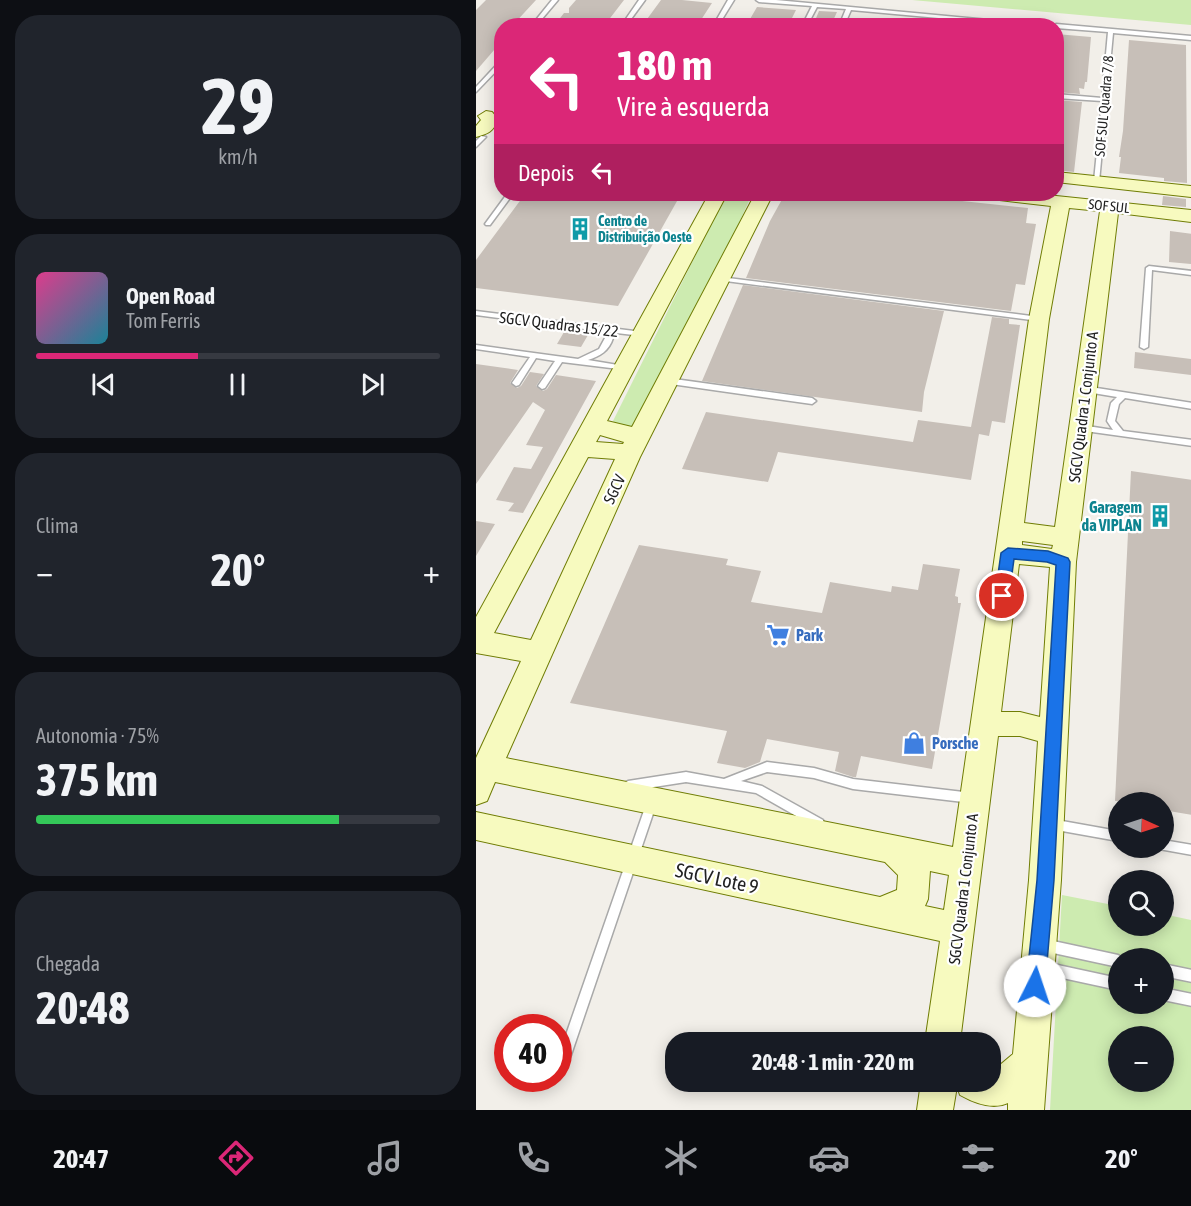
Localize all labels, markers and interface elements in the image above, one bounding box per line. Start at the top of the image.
text: 180 m [617,41,712,89]
icon: left [518,42,596,120]
street label: SOF SUL Quadra 7/8 [1092,54,1116,157]
text: 29 [201,61,275,151]
text: Vire à esquerda [617,91,770,122]
text: km/h [218,145,258,168]
icon: left [586,156,619,189]
text: Depois [518,160,574,186]
street label: SOF SUL [1088,196,1131,216]
place label: Centro de Distribuição Oeste [598,213,692,245]
building icon: Centro de Distribuição Oeste [567,216,593,242]
text: Open Road [126,283,215,309]
street label: SGCV Quadras 15/22 [498,308,620,340]
text: Tom Ferris [126,309,200,332]
street label: SGCV Quadra 1 Conjunto A [1065,330,1102,484]
icon: previous [87,368,120,401]
icon: pause [221,368,254,401]
icon: next [356,368,389,401]
street label: SGCV [599,471,629,507]
place label: Garagem da VIPLAN [1082,498,1142,534]
building icon: Garagem da VIPLAN [1147,503,1173,529]
text: Clima [36,514,79,537]
text: 20° [211,544,265,596]
text: − [36,552,53,590]
text: + [423,552,440,590]
pin [976,570,1027,621]
icon: arrive [985,579,1018,612]
supermarket icon: Park [765,622,791,648]
place label: Park [796,626,824,644]
text: Autonomia · 75% [36,724,159,747]
shop icon: Porsche [901,730,927,756]
place label: Porsche [932,734,979,752]
text: 375 km [36,754,158,806]
north arrow [1108,792,1174,858]
map controls [1108,792,1174,1092]
street label: SGCV Quadra 1 Conjunto A [945,812,982,966]
street label: SGCV Lote 9 [673,858,761,898]
button: search [1108,870,1174,936]
button: + [1108,948,1174,1014]
text: Chegada [36,952,100,975]
position arrow [1003,954,1067,1018]
text: 20:48 [36,982,130,1034]
speed limit sign: 40 [494,1014,572,1092]
button: − [1108,1026,1174,1092]
text: 20:48 · 1 min · 220 m [752,1049,914,1075]
icon: directions [215,1137,257,1179]
icon: music [364,1137,406,1179]
icon: phone [512,1137,554,1179]
icon: climate [660,1137,702,1179]
icon: car [808,1137,850,1179]
icon: filters [957,1137,999,1179]
text: 20:47 [53,1143,109,1174]
text: 20° [1105,1143,1138,1174]

